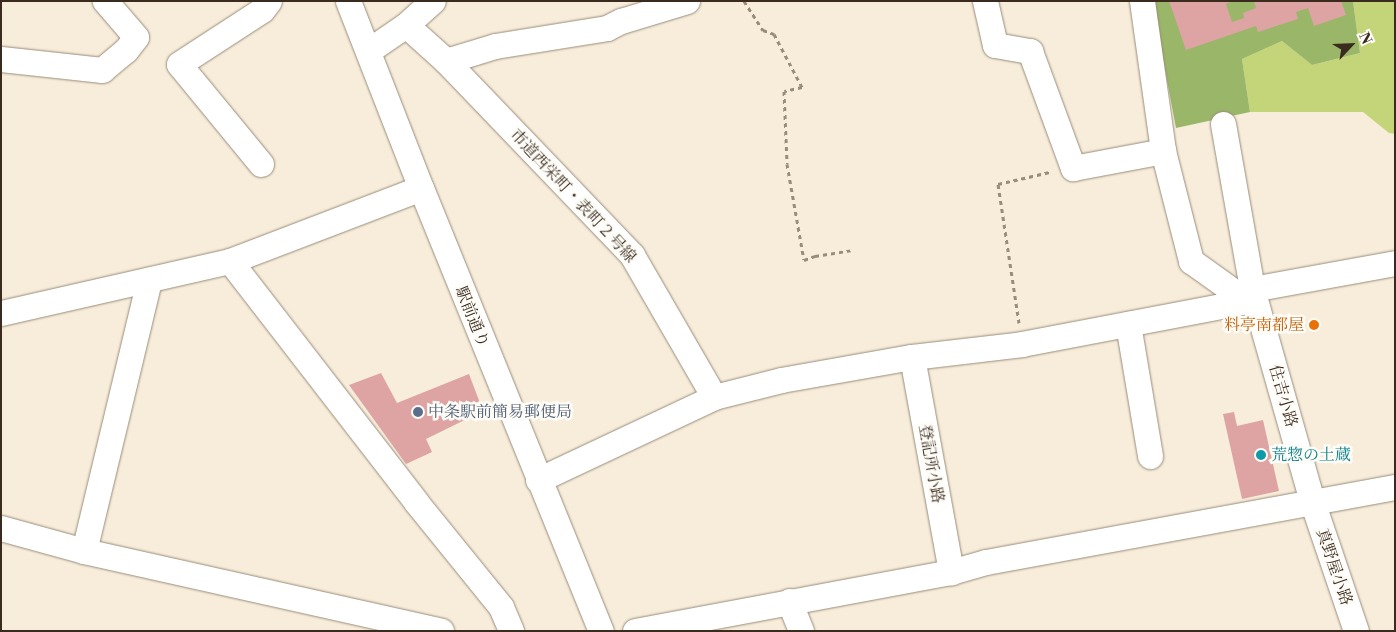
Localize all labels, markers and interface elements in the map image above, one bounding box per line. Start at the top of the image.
north arrow [1326,20,1376,70]
text: N [1354,30,1375,47]
street label: 市道西栄町・表町２号線 [506,125,640,267]
street label: 駅前通り [451,284,493,350]
place label: 料亭南都屋 [1224,315,1304,335]
marker: 料亭南都屋 [1308,319,1320,331]
street label: 住吉小路 [1265,363,1301,429]
place label: 中条駅前簡易郵便局 [428,402,572,422]
marker: 中条駅前簡易郵便局 [412,406,424,418]
street label: 登記所小路 [915,423,947,505]
place label: 荒惣の土蔵 [1271,445,1351,465]
marker: 荒惣の土蔵 [1255,449,1267,461]
street label: 真野屋小路 [1312,526,1356,608]

